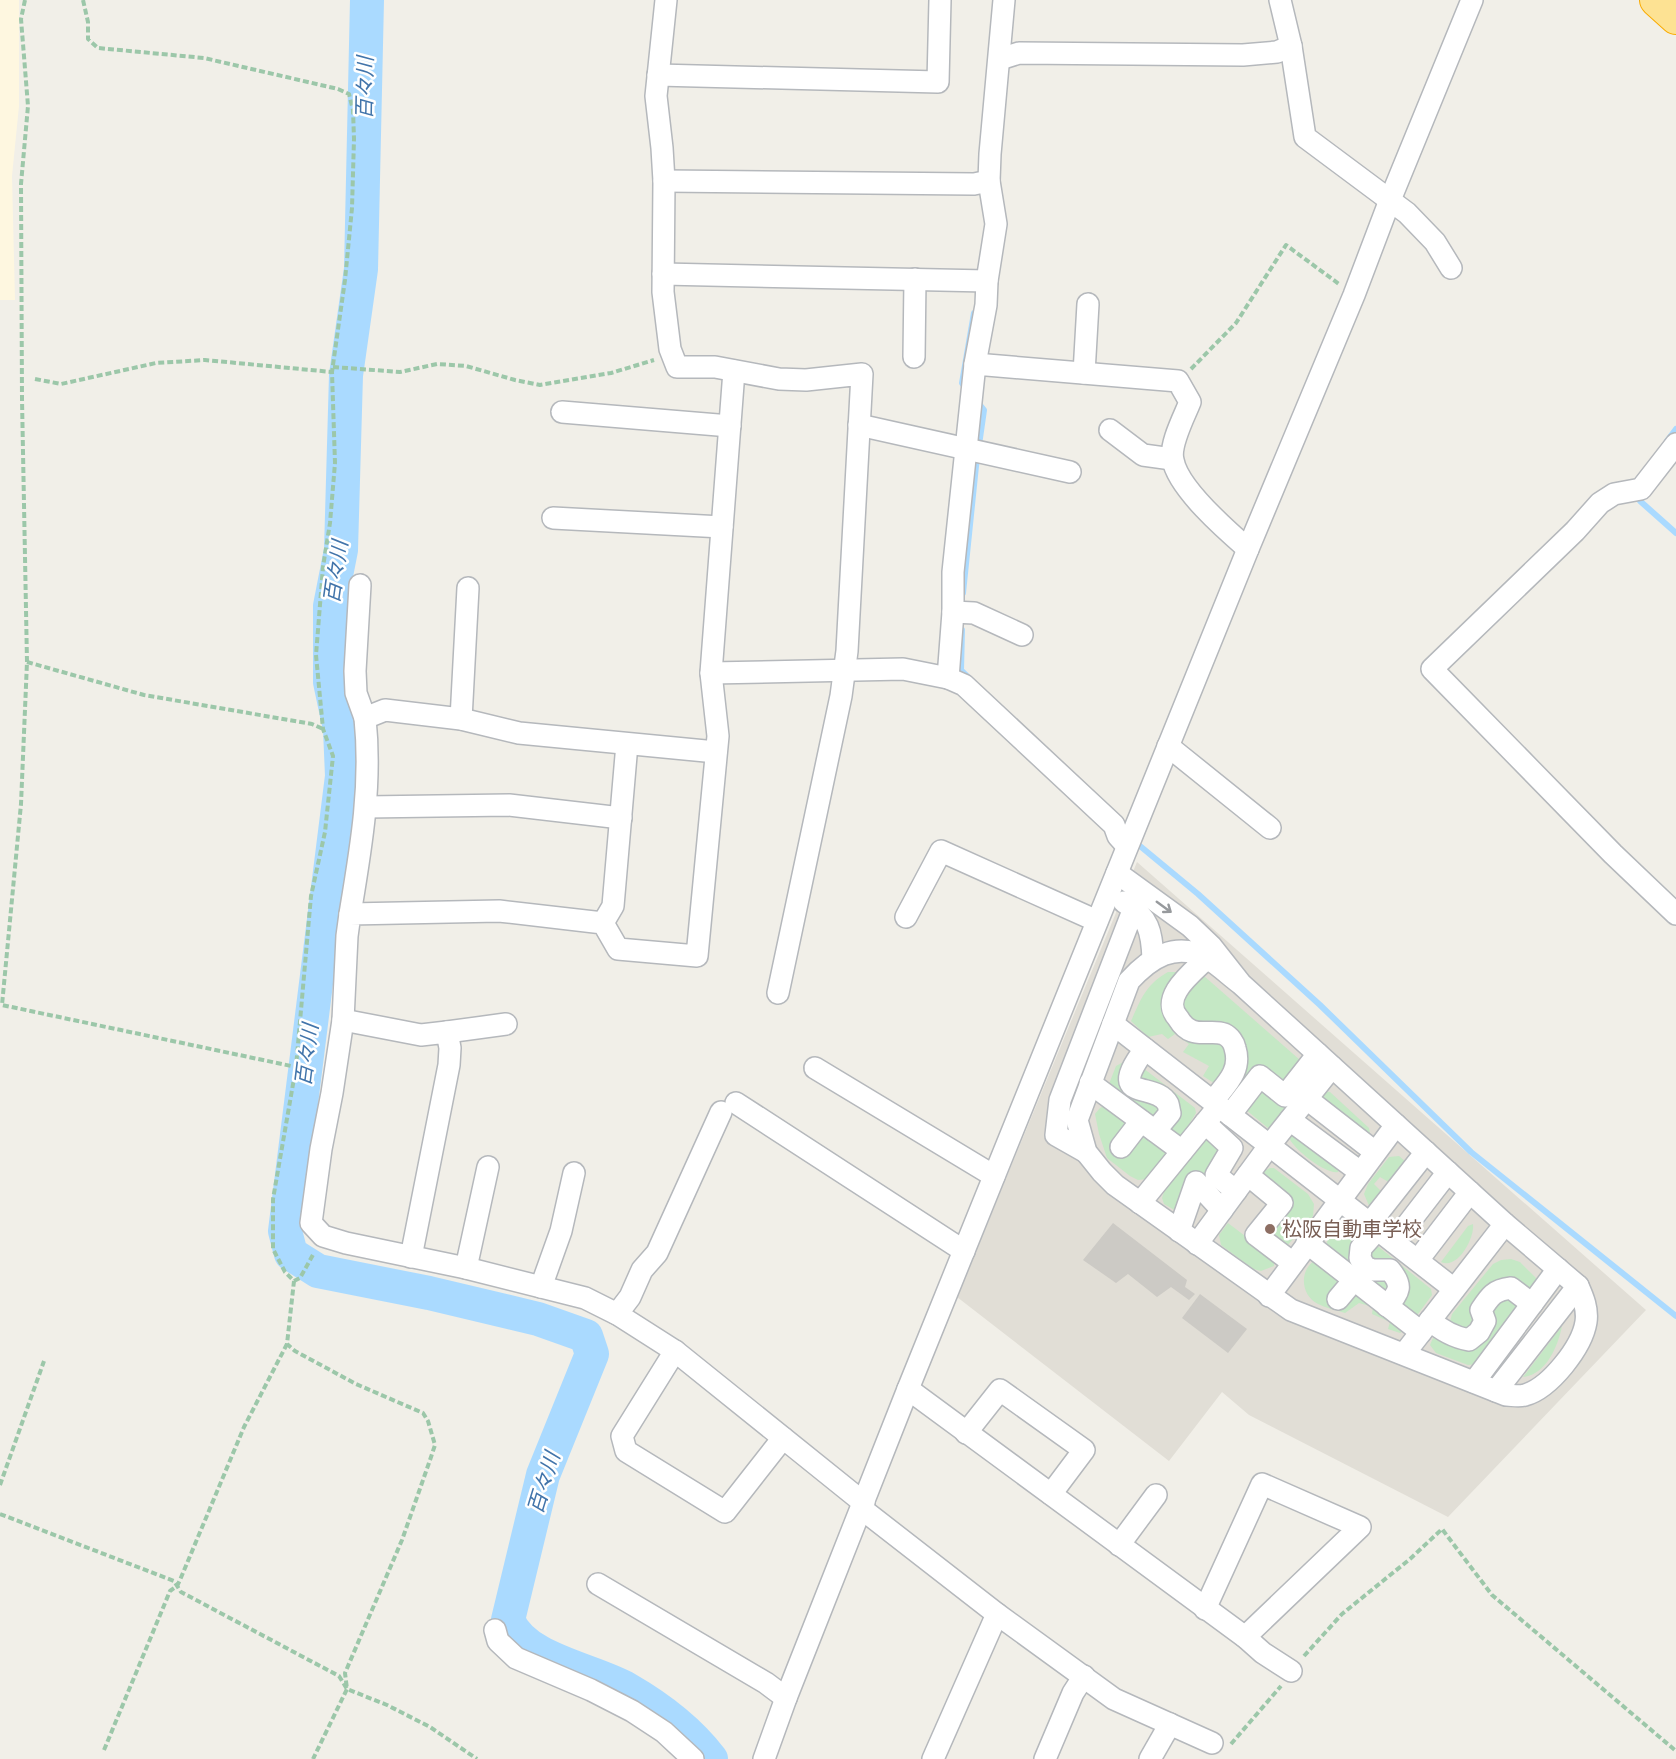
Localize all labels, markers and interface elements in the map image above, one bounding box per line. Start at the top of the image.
water label: 百々川 [352,54,377,120]
water label: 百々川 [320,537,352,605]
one-way arrow [1156,901,1172,913]
water label: 百々川 [291,1020,322,1088]
place label: 松阪自動車学校 [1282,1218,1422,1240]
marker: 松阪自動車学校 [1263,1222,1277,1236]
water label: 百々川 [523,1447,564,1516]

